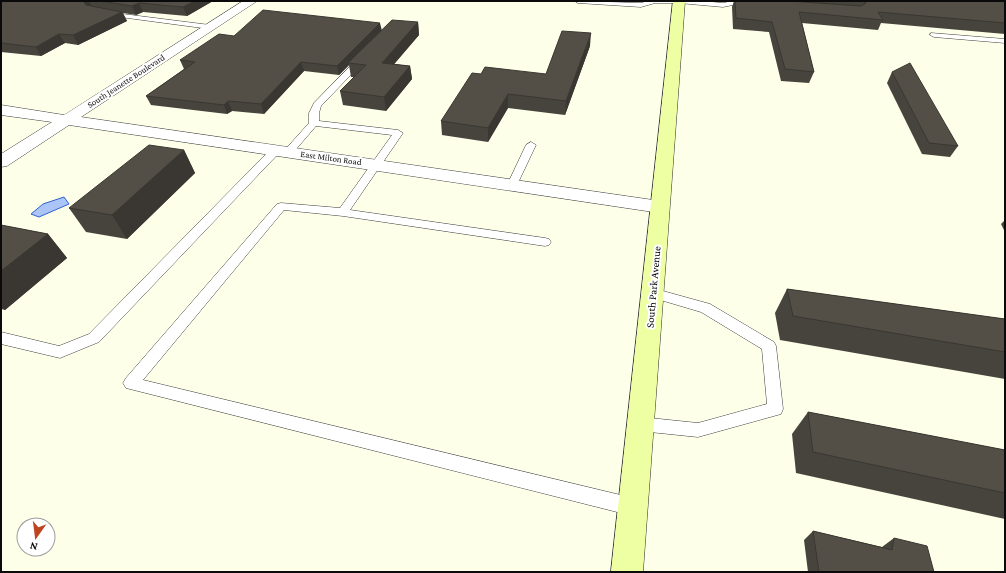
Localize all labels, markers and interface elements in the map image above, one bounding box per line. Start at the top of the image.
street label: South Jeanette Boulevard [85,52,167,110]
street label: East Milton Road [300,149,362,167]
street label: South Park Avenue [643,245,663,328]
north arrow [16,517,56,557]
text: N [28,540,39,553]

